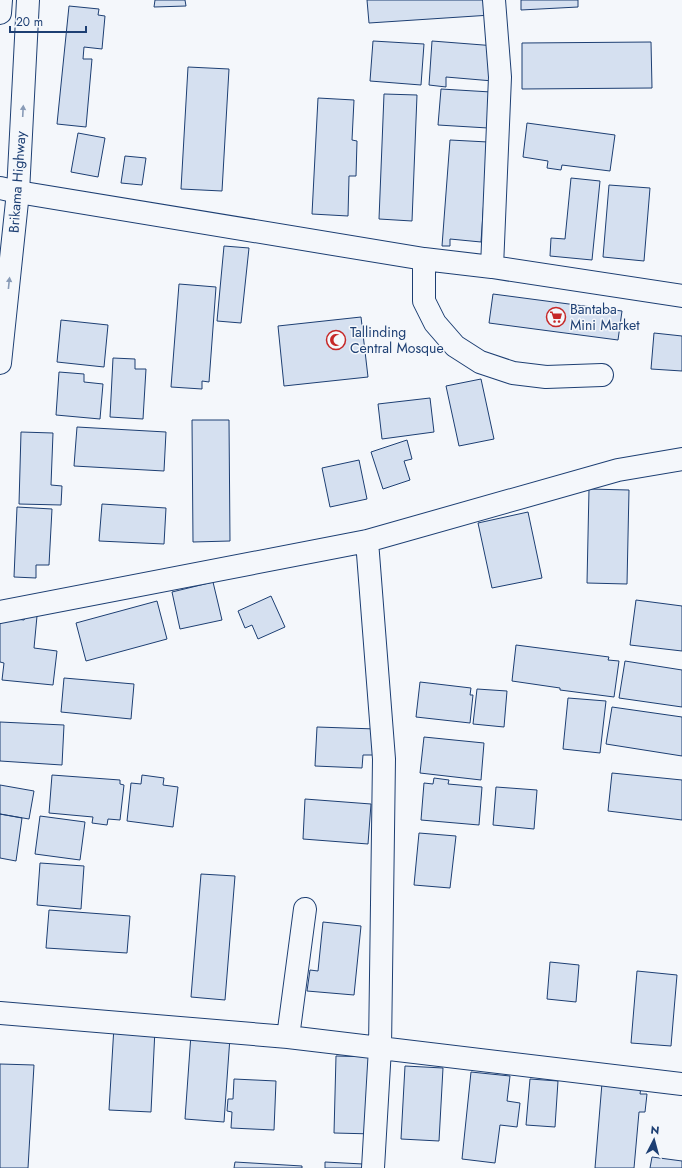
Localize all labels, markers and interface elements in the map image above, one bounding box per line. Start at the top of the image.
scale bar [10,8,86,34]
text: 20 m [16,13,43,31]
one-way arrow [19,105,26,117]
street label: Brikama Highway [3,129,31,234]
one-way arrow [5,277,12,289]
place label: Bantaba Mini Market [570,299,640,335]
supermarket icon: Bantaba Mini Market [545,306,567,328]
place label: Tallinding Central Mosque [350,322,444,358]
mosque icon: Tallinding Central Mosque [325,329,347,351]
north arrow [634,1120,674,1160]
text: N [650,1122,660,1138]

